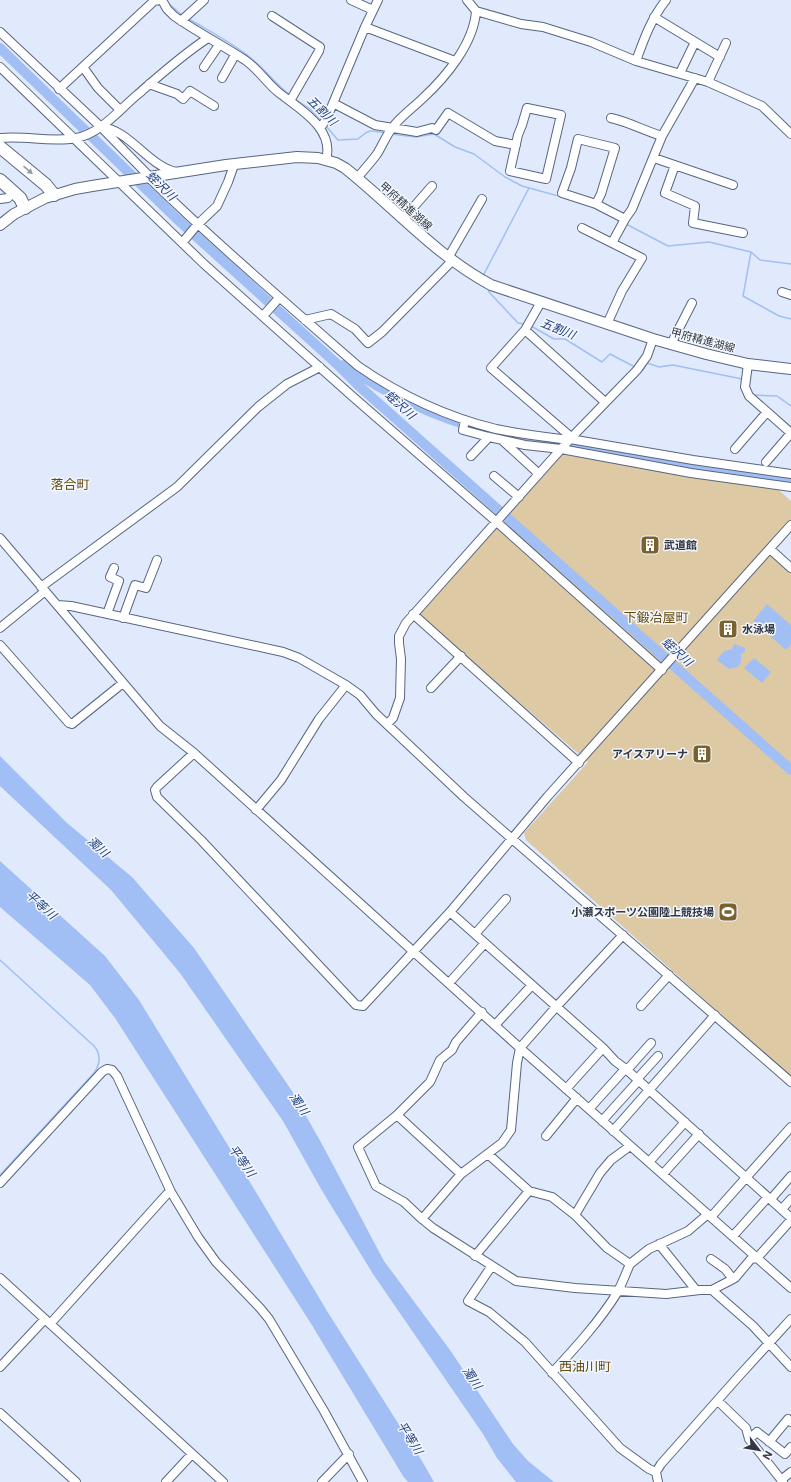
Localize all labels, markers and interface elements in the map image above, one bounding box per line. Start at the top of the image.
water label: 五割川 [304,93,342,131]
one-way arrow [23,166,34,175]
water label: 蛭沢川 [142,168,181,206]
street label: 甲府精進湖線 [377,179,435,233]
water label: 五割川 [538,315,580,344]
street label: 甲府精進湖線 [669,325,737,355]
water label: 蛭沢川 [381,387,420,424]
district label: 落合町 [50,476,90,493]
building icon: 武道館 [639,534,661,556]
place label: 武道館 [664,538,697,552]
district label: 下鍛冶屋町 [623,609,689,626]
building icon: 水泳場 [717,618,739,640]
place label: 水泳場 [742,622,775,636]
water label: 蛭沢川 [658,634,697,671]
building icon: アイスアリーナ [691,743,713,765]
place label: アイスアリーナ [612,747,688,761]
water label: 濁川 [84,833,114,862]
water label: 平等川 [22,887,61,924]
sports icon: 小瀬スポーツ公園陸上競技場 [717,901,739,923]
place label: 小瀬スポーツ公園陸上競技場 [571,905,714,919]
water label: 濁川 [286,1090,314,1120]
water label: 平等川 [225,1142,260,1182]
district label: 西油川町 [559,1358,611,1375]
water label: 濁川 [459,1364,486,1394]
water label: 平等川 [394,1418,427,1459]
north arrow [739,1430,779,1470]
text: N [760,1448,776,1462]

